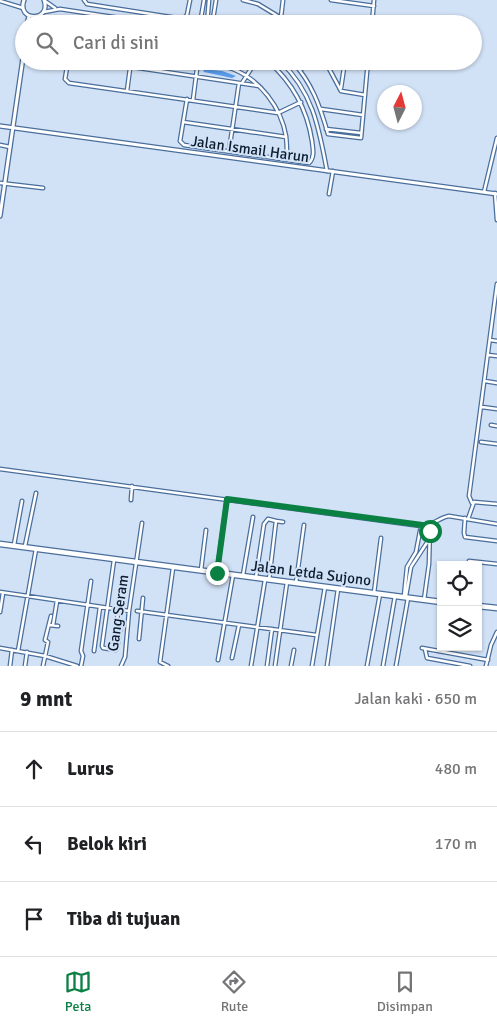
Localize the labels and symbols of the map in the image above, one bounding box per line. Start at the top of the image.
north arrow [377,85,422,130]
street label: Jalan Ismail Harun [190,132,310,166]
route start [419,520,442,543]
street label: Jalan Letda Sujono [250,557,372,589]
route end [206,562,229,585]
street label: Gang Seram [104,573,132,653]

